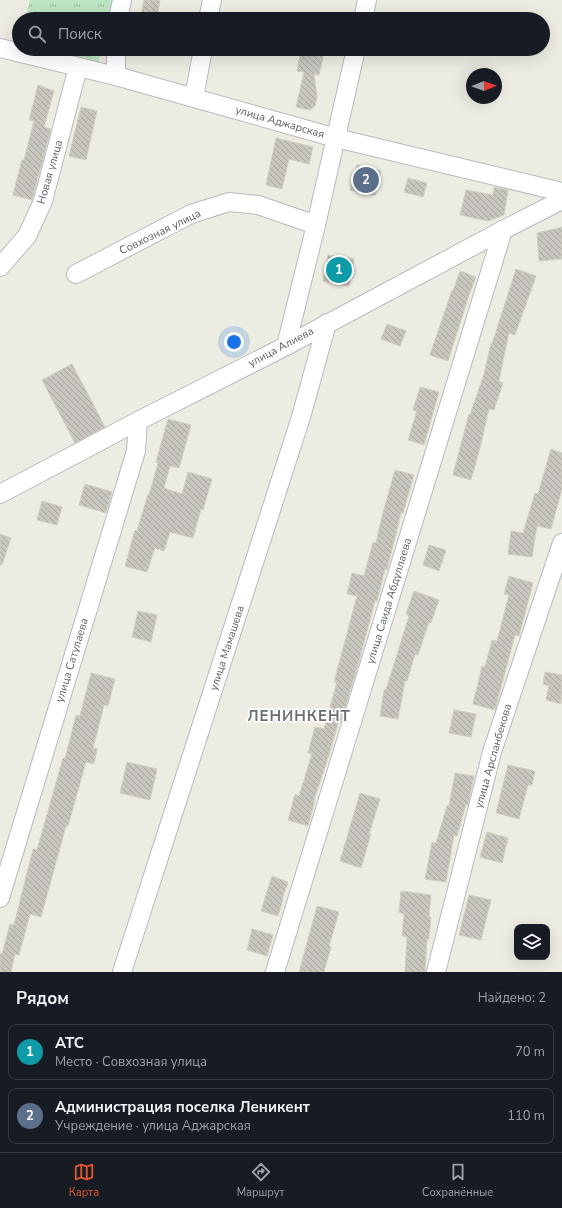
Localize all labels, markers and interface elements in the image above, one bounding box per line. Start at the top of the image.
search box [12,12,550,56]
icon: search [26,23,48,45]
text: Поиск [58,24,102,44]
north arrow [466,68,502,104]
street label: улица Аджарская [234,102,326,142]
street label: Новая улица [34,138,66,206]
pin: 2 [353,165,379,195]
street label: Совхозная улица [117,206,203,258]
pin: 1 [326,255,352,285]
street label: улица Алиева [246,323,316,371]
your location [224,332,244,352]
street label: улица Саида Абдуллаева [363,536,415,666]
street label: улица Мамашева [206,603,248,693]
street label: улица Сатулаева [52,616,92,704]
street label: улица Арсланбекова [471,702,515,810]
district label: ЛЕНИНКЕНТ [247,706,351,726]
map controls [514,924,550,960]
button: layers [514,924,550,960]
text: Рядом [16,987,69,1010]
text: Найдено: 2 [478,989,546,1007]
text: АТС [55,1033,84,1053]
text: 1 [26,1043,34,1061]
text: 70 m [515,1043,545,1061]
text: Место · Совхозная улица [55,1053,207,1071]
text: Администрация поселка Леникент [55,1097,310,1117]
text: 2 [26,1107,34,1125]
text: 110 m [507,1107,545,1125]
text: Учреждение · улица Аджарская [55,1117,251,1135]
tab: Карта [69,1161,99,1200]
tab: Маршрут [237,1161,285,1200]
tab: Сохранённые [422,1161,493,1200]

